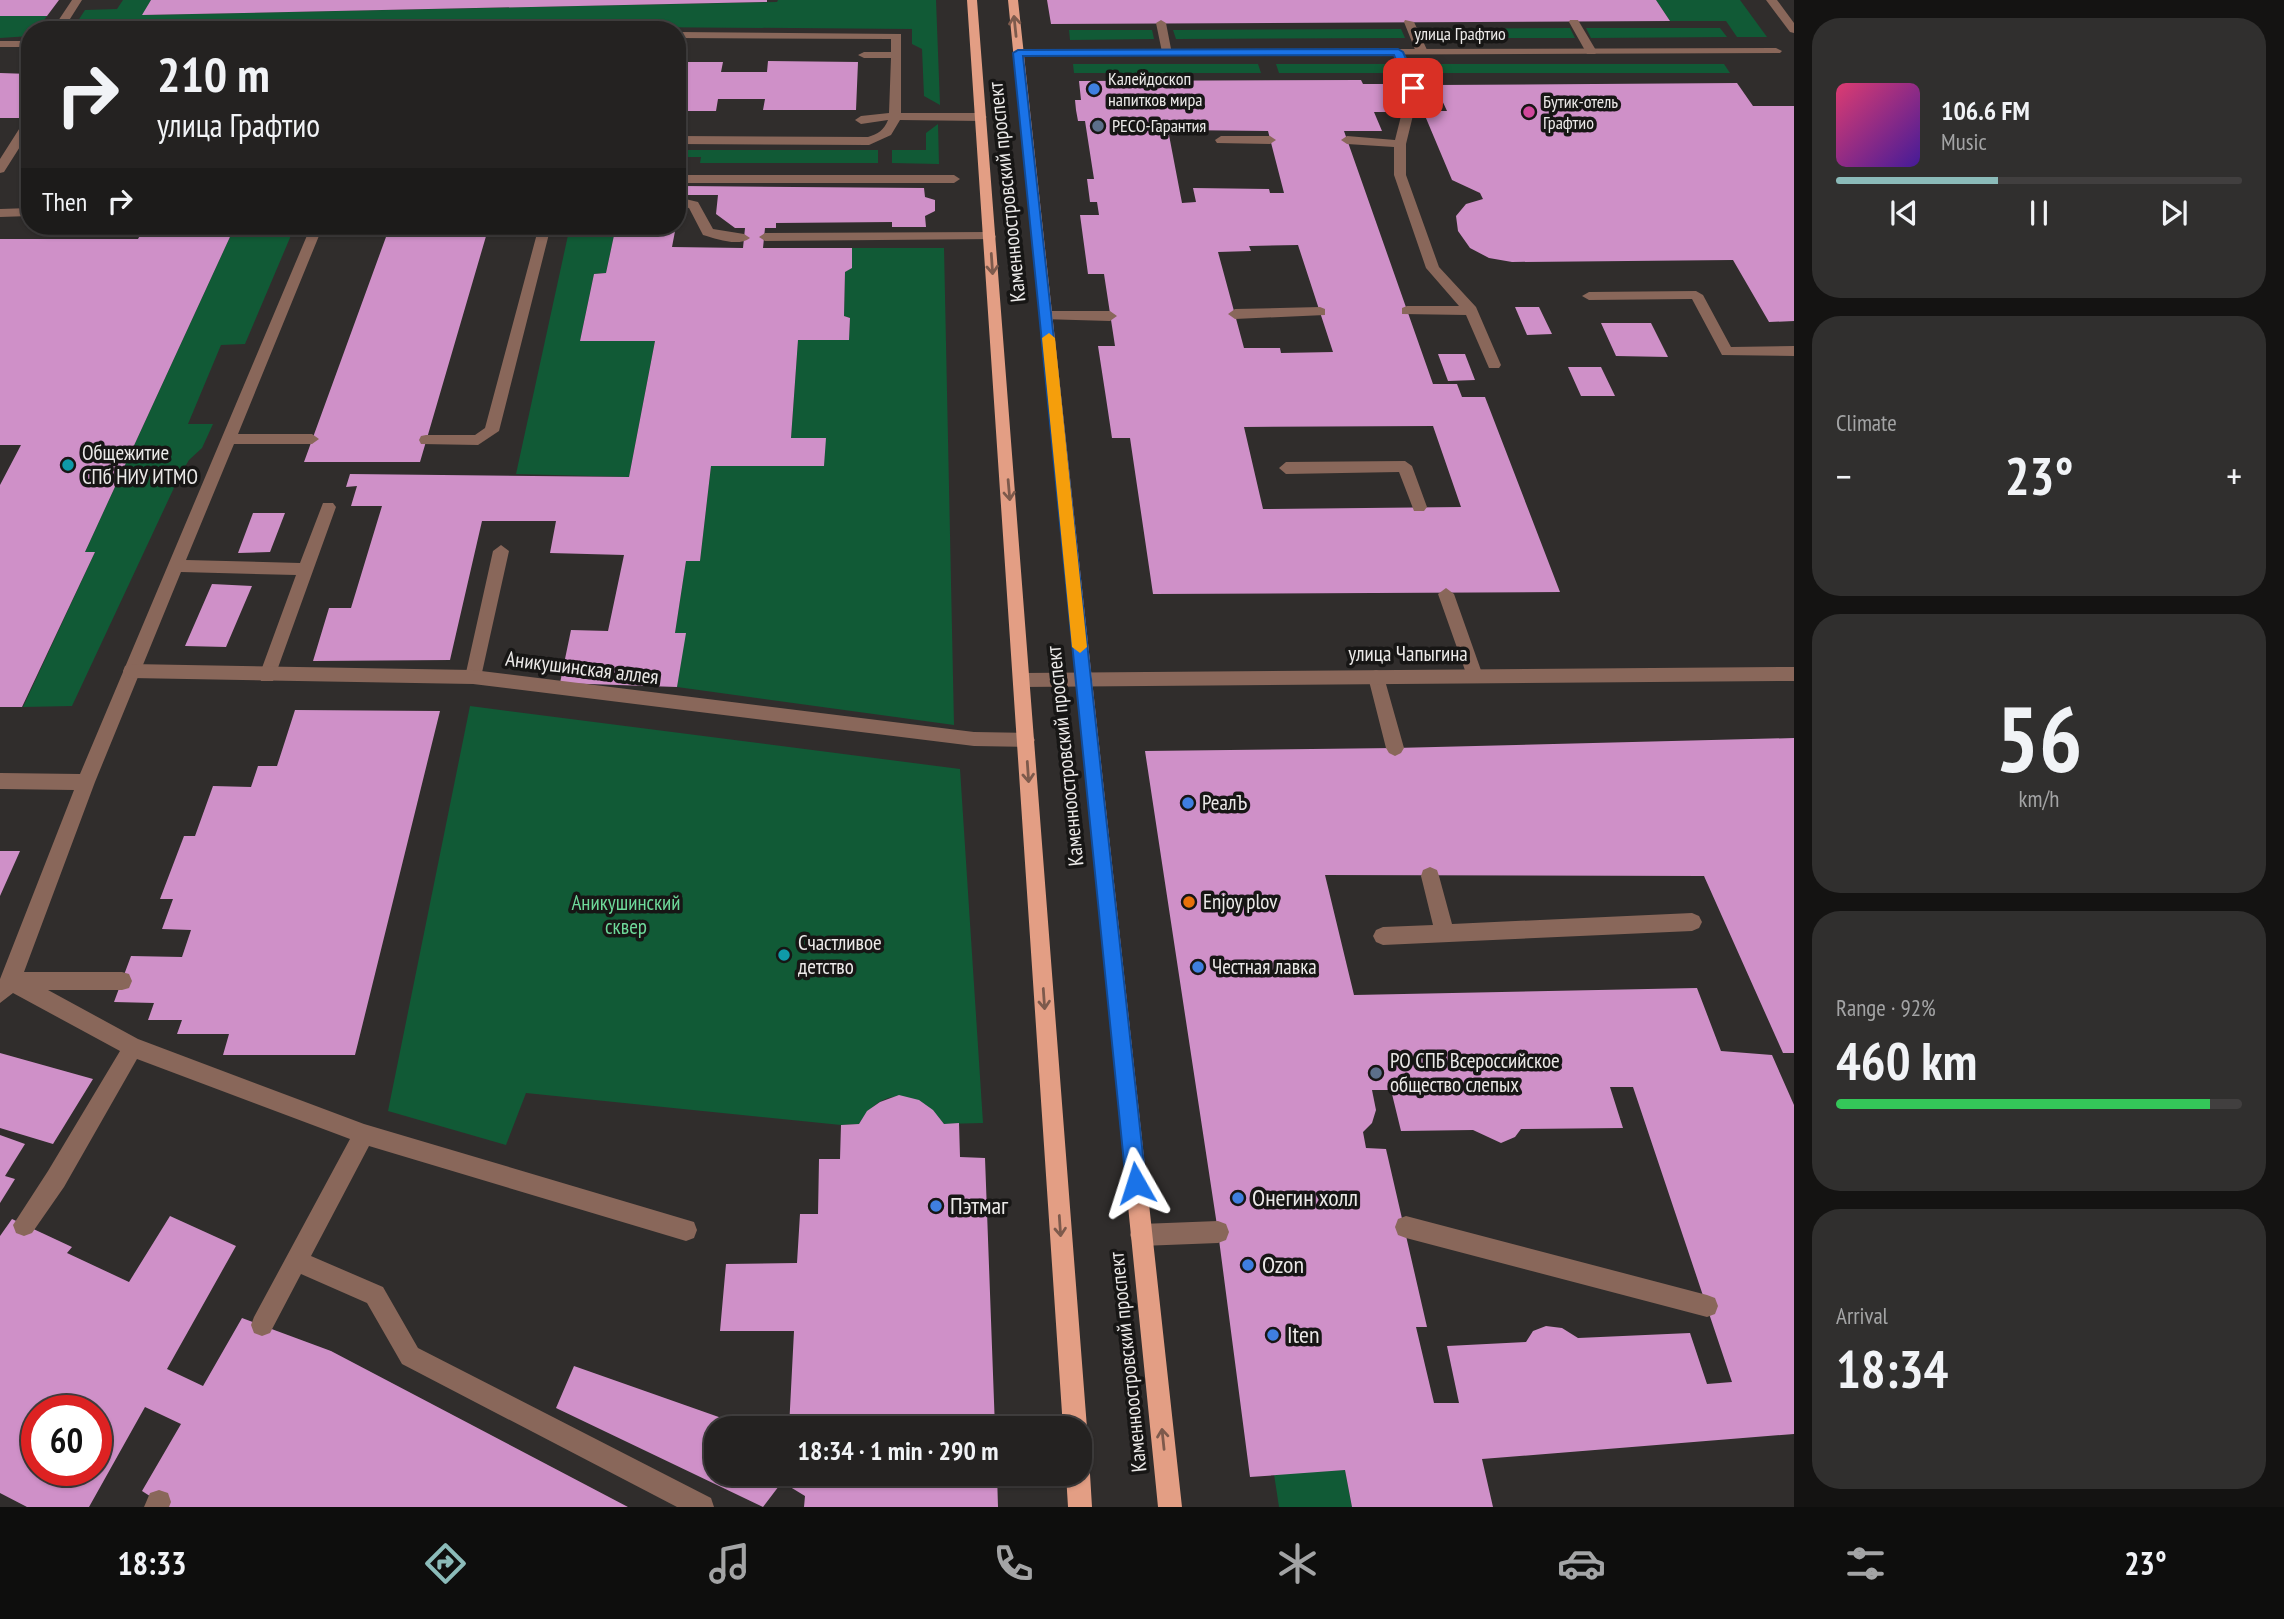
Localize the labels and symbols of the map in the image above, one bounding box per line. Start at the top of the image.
one-way arrow [1009,16,1022,38]
street label: улица Графтио [1414,22,1506,45]
pin [1383,58,1443,118]
place label: Калейдоскоп напитков мира [1108,67,1202,111]
street label: Каменноостровский проспект [981,80,1031,303]
marker: Калейдоскоп напитков мира [1086,81,1102,97]
place label: Бутик-отель Графтио [1543,90,1618,134]
marker: Бутик-отель Графтио [1521,104,1537,120]
place label: РЕСО-Гарантия [1112,114,1206,137]
marker: РЕСО-Гарантия [1090,118,1106,134]
one-way arrow [986,252,999,274]
place label: Общежитие СПб НИУ ИТМО [82,439,198,490]
marker: Общежитие СПб НИУ ИТМО [60,457,76,473]
one-way arrow [1003,479,1016,501]
street label: улица Чапыгина [1348,640,1468,667]
street label: Каменноостровский проспект [1039,644,1089,867]
street label: Аникушинская аллея [504,645,660,690]
one-way arrow [1022,760,1035,783]
place label: РеалЪ [1202,789,1247,816]
marker: РеалЪ [1180,795,1196,811]
place label: Enjoy plov [1203,888,1278,915]
park label: Аникушинский сквер [571,889,681,940]
marker: Enjoy plov [1181,894,1197,910]
place label: Счастливое детство [798,929,882,980]
marker: Счастливое детство [776,947,792,963]
place label: Честная лавка [1212,953,1317,980]
marker: Честная лавка [1190,959,1206,975]
one-way arrow [1038,987,1051,1010]
place label: РО СПБ Всероссийское общество слепых [1390,1047,1560,1098]
marker: РО СПБ Всероссийское общество слепых [1368,1065,1384,1081]
position arrow [1099,1146,1173,1220]
place label: Онегин холл [1252,1182,1358,1213]
place label: Пэтмаг [950,1190,1009,1221]
marker: Онегин холл [1230,1190,1246,1206]
marker: Пэтмаг [928,1198,944,1214]
one-way arrow [1054,1214,1067,1237]
place label: Ozon [1262,1249,1304,1280]
street label: Каменноостровский проспект [1102,1250,1152,1473]
marker: Ozon [1240,1257,1256,1273]
place label: Iten [1287,1319,1319,1350]
marker: Iten [1265,1327,1281,1343]
speed limit sign: 60 [21,1395,112,1486]
one-way arrow [1156,1428,1169,1451]

